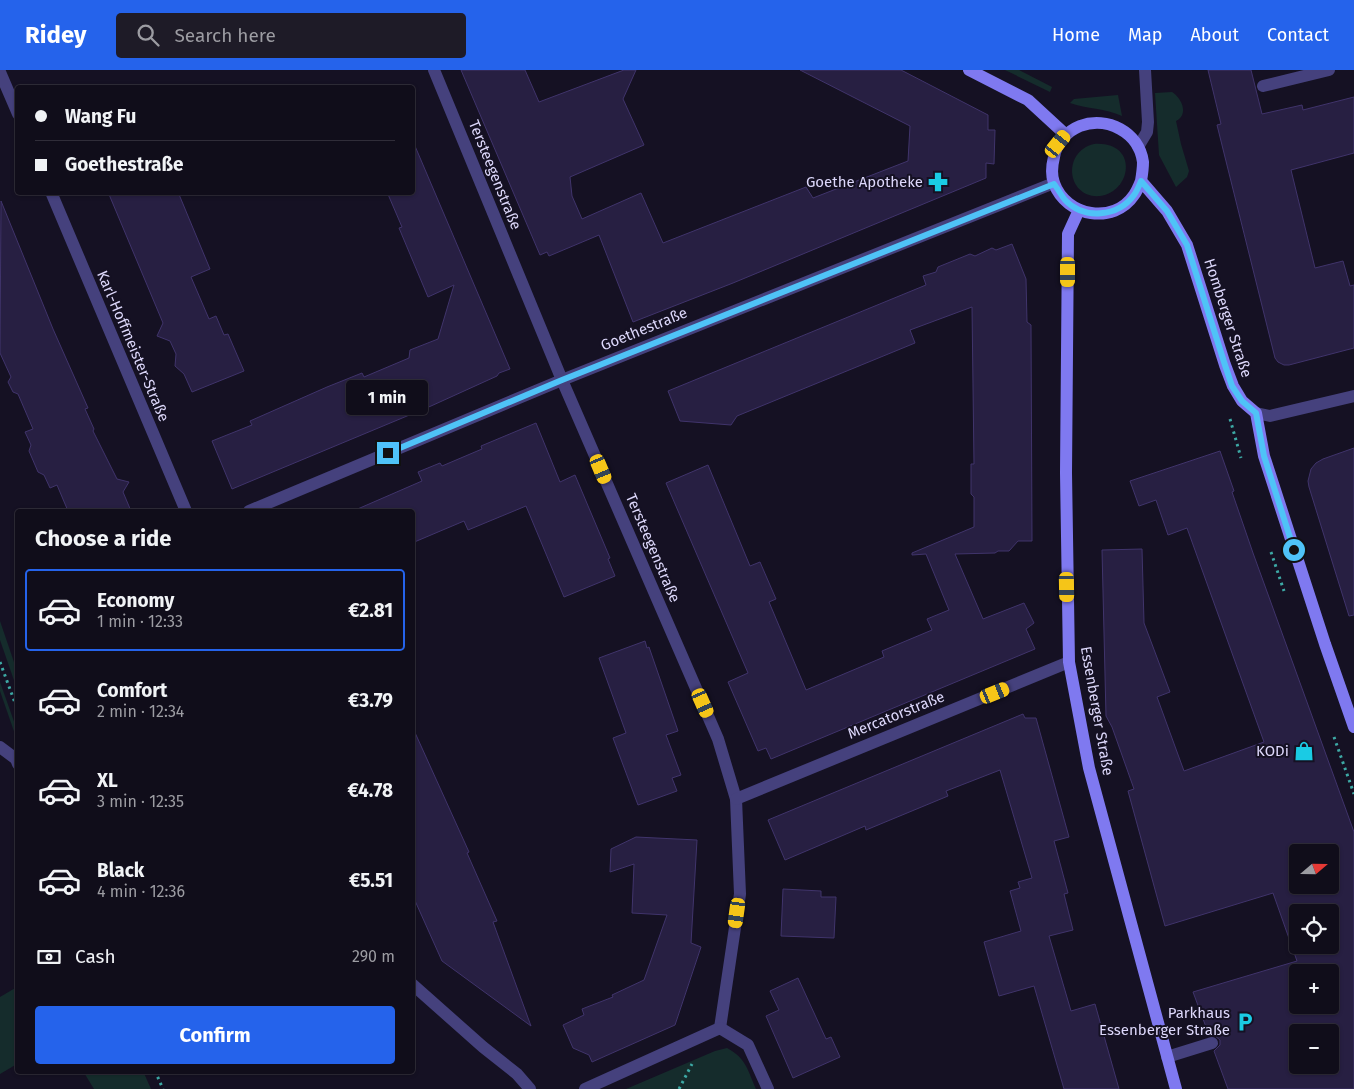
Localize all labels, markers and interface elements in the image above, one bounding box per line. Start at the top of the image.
search box [116,13,466,58]
text: Ridey [25,21,86,49]
icon: search [134,21,162,49]
text: Search here [174,24,276,47]
text: Home [1052,24,1100,46]
text: Map [1128,24,1162,46]
text: About [1190,24,1239,46]
text: Contact [1267,24,1329,46]
text: Wang Fu [65,105,136,128]
street label: Tersteegenstraße [465,118,525,232]
car [1042,128,1073,160]
text: Goethestraße [65,153,184,176]
pharmacy icon: Goethe Apotheke [927,171,949,193]
place label: Goethe Apotheke [806,173,923,191]
street label: Homberger Straße [1200,256,1256,380]
car [1060,257,1075,287]
street label: Karl-Hoffmeister-Straße [93,268,173,424]
street label: Goethestraße [598,303,690,355]
callout: 1 min [347,380,429,416]
text: 1 min [368,388,406,407]
route end [377,442,399,464]
car [588,452,613,486]
street label: Tersteegenstraße [622,491,684,605]
text: Choose a ride [35,525,171,552]
route start [1283,539,1305,561]
car [1059,572,1074,602]
icon: car [37,588,82,633]
text: Economy [97,589,174,612]
text: €2.81 [348,599,393,622]
text: 1 min · 12:33 [97,612,183,631]
street label: Essenberger Straße [1077,645,1117,777]
icon: car [37,678,82,723]
text: Comfort [97,679,167,702]
car [978,680,1011,706]
car [690,686,715,720]
street label: Mercatorstraße [845,687,947,743]
text: €3.79 [348,689,393,712]
text: 2 min · 12:34 [97,702,184,721]
shop icon: KODi [1293,740,1315,762]
place label: KODi [1256,742,1289,760]
icon: car [37,768,82,813]
text: XL [97,769,118,792]
text: €4.78 [347,779,393,802]
text: 3 min · 12:35 [97,792,184,811]
north arrow [1289,844,1339,894]
map controls [1289,844,1339,1074]
icon: car [37,858,82,903]
text: Black [97,859,144,882]
text: €5.51 [349,869,393,892]
text: 4 min · 12:36 [97,882,185,901]
car [727,897,746,929]
button: locate [1289,904,1339,954]
icon: cash [35,943,63,971]
text: Cash [75,945,116,968]
text: 290 m [352,947,395,966]
button: + [1289,964,1339,1014]
place label: Parkhaus Essenberger Straße [1099,1004,1230,1039]
button: Confirm [35,1006,395,1064]
parking icon: Parkhaus Essenberger Straße [1234,1011,1256,1033]
button: − [1289,1024,1339,1074]

